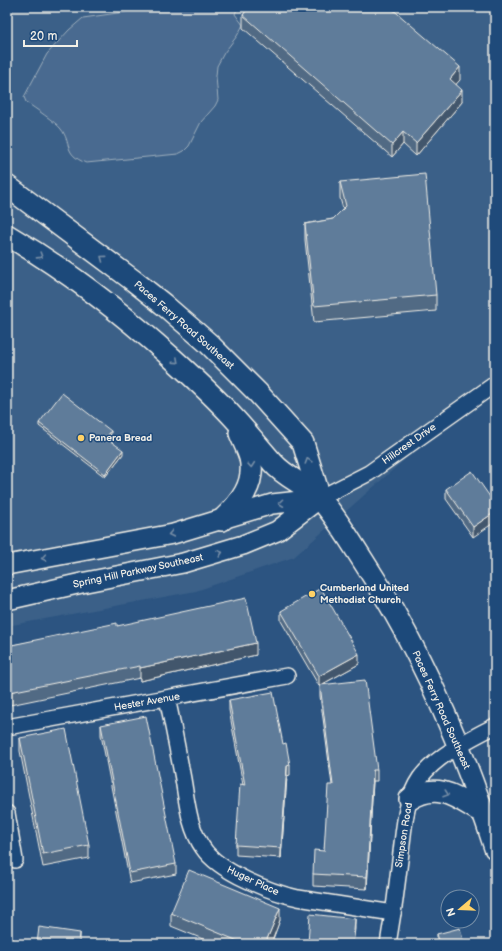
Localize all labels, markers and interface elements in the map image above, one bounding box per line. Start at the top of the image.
scale bar [24,22,77,48]
text: 20 m [30,29,57,44]
one-way arrow [36,251,43,258]
one-way arrow [101,256,108,263]
street label: Paces Ferry Road Southeast [132,278,236,372]
one-way arrow [171,357,179,364]
street label: Hillcrest Drive [380,421,438,467]
place label: Panera Bread [89,432,152,444]
marker: Panera Bread [76,433,86,443]
one-way arrow [304,458,313,465]
one-way arrow [246,462,255,468]
one-way arrow [278,498,284,507]
one-way arrow [168,530,174,538]
one-way arrow [216,549,223,558]
street label: Spring Hill Parkway Southeast [72,551,204,591]
one-way arrow [40,553,47,562]
place label: Cumberland United Methodist Church [320,582,409,606]
marker: Cumberland United Methodist Church [307,589,317,599]
street label: Paces Ferry Road Southeast [409,649,473,771]
street label: Hester Avenue [113,690,181,714]
one-way arrow [443,789,450,797]
street label: Simpson Road [393,801,415,868]
street label: Huger Place [225,864,281,898]
north arrow [440,889,480,929]
text: N [444,906,459,918]

